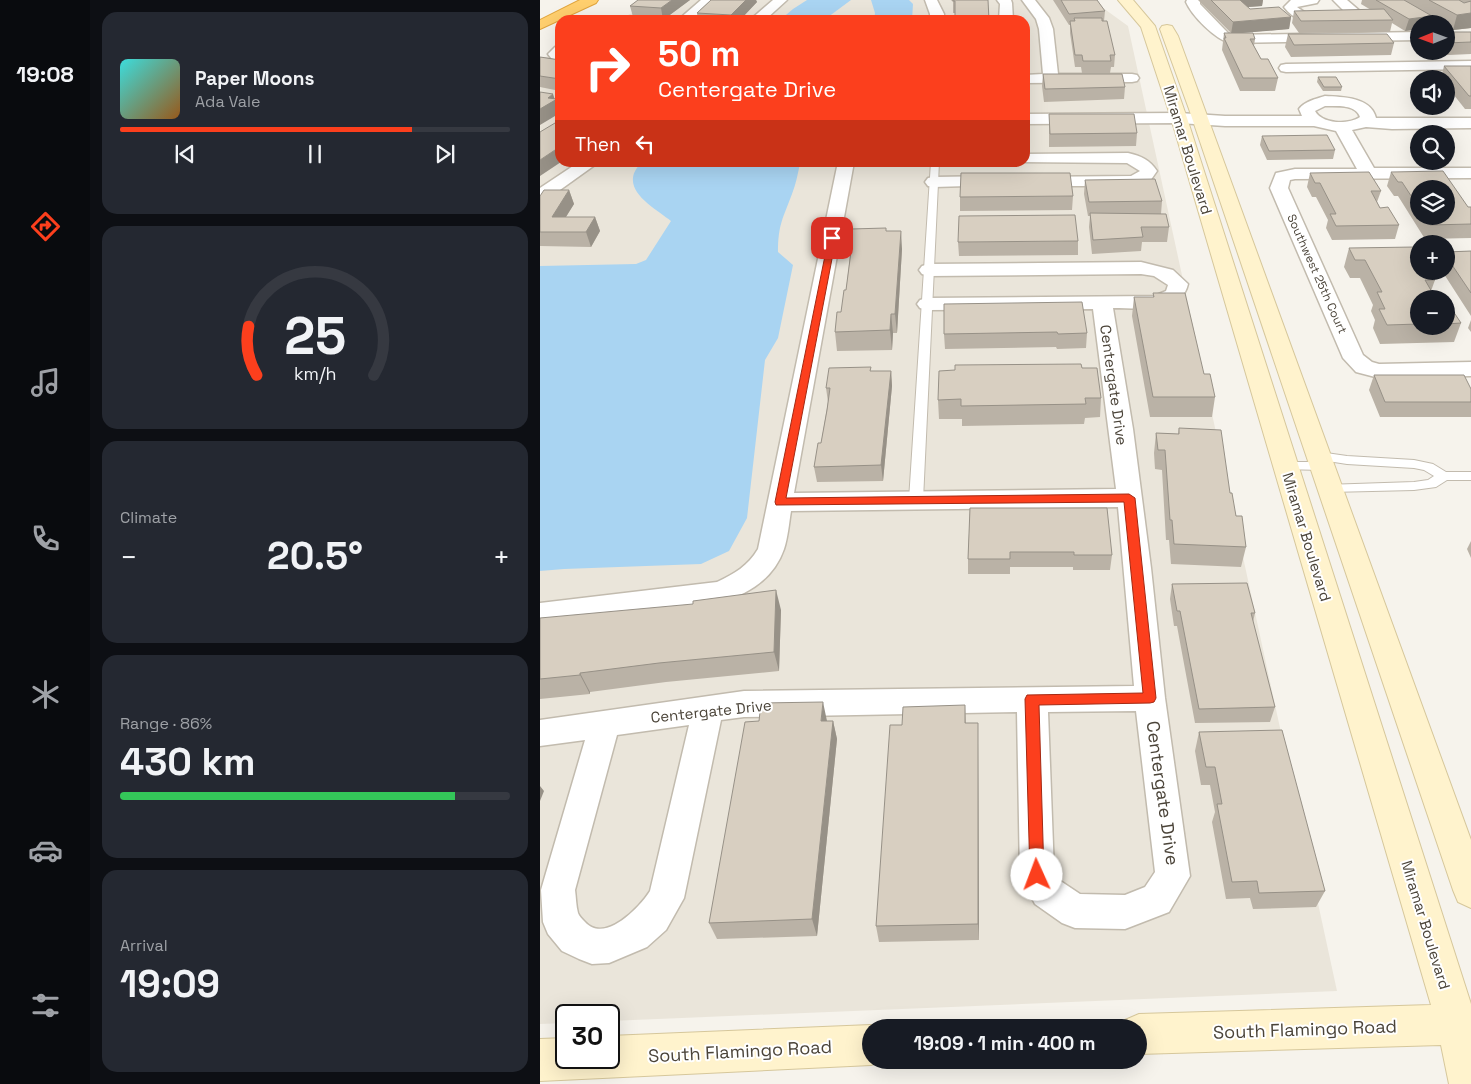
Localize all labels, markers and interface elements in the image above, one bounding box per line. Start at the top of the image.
north arrow [1410,15,1455,60]
map controls [1410,15,1455,335]
text: 50 m [658,32,740,76]
icon: right [575,35,640,100]
text: 19:08 [16,60,74,88]
text: Paper Moons [195,66,314,91]
button: sound [1410,70,1455,115]
text: Centergate Drive [658,75,836,103]
street label: Miramar Boulevard [1159,83,1217,217]
text: Ada Vale [195,91,260,112]
button: search [1410,125,1455,170]
icon: left [631,130,659,158]
text: Then [575,132,621,157]
icon: previous [171,140,199,168]
icon: pause [301,140,329,168]
icon: next [431,140,459,168]
button: layers [1410,180,1455,225]
icon: directions [28,209,63,244]
street label: Southwest 25th Court [1283,212,1351,336]
pin [811,217,853,259]
icon: arrive [818,224,846,252]
button: + [1410,235,1455,280]
button: − [1410,290,1455,335]
text: 25 [284,303,346,369]
street label: Centergate Drive [1096,324,1132,447]
text: km/h [294,362,336,385]
icon: music [28,365,63,400]
street label: Miramar Boulevard [1278,470,1336,604]
text: Climate [120,507,177,528]
icon: phone [28,521,63,556]
text: 20.5° [267,532,363,580]
text: − [120,539,137,575]
text: + [493,539,510,575]
icon: climate [28,677,63,712]
street label: Centergate Drive [650,695,773,727]
text: Range · 86% [120,713,212,734]
street label: Centergate Drive [1141,719,1185,867]
text: 430 km [120,738,255,786]
icon: car [28,833,63,868]
position arrow [1010,848,1062,900]
street label: Miramar Boulevard [1397,858,1455,992]
text: Arrival [120,935,168,956]
text: 19:09 [120,960,220,1008]
icon: filters [28,988,63,1023]
speed limit sign: 30 [555,1004,620,1069]
street label: South Flamingo Road [1213,1014,1397,1044]
text: 19:09 · 1 min · 400 m [914,1031,1095,1056]
street label: South Flamingo Road [648,1035,832,1067]

